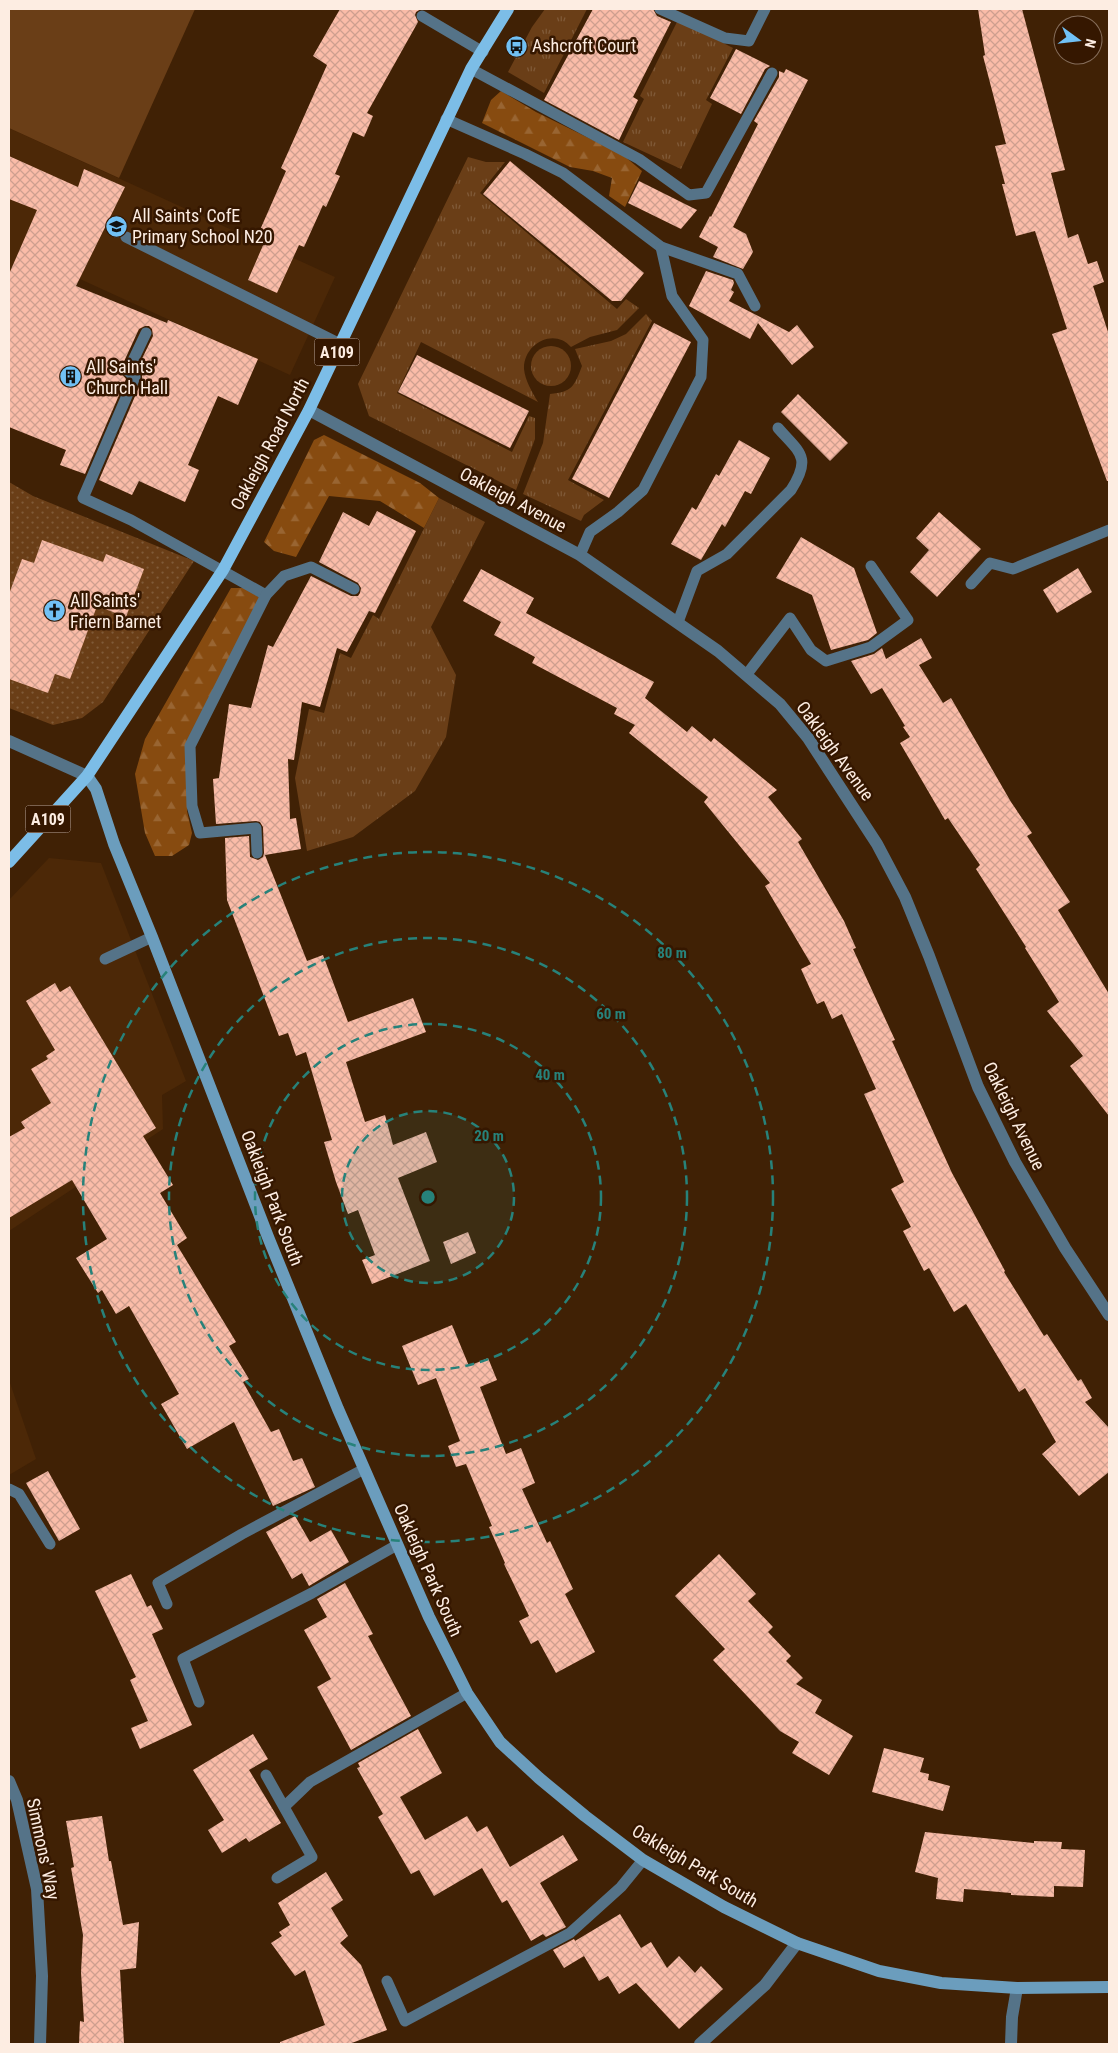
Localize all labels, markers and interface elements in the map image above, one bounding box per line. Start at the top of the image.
north arrow [1053,15,1103,65]
bus stop icon: Ashcroft Court [504,34,528,58]
place label: Ashcroft Court [532,35,636,56]
text: N [1082,37,1099,50]
place label: All Saints' CofE Primary School N20 [132,205,273,247]
school or university icon: All Saints' CofE Primary School N20 [104,214,128,238]
road number: A109 [314,338,360,366]
place label: All Saints' Church Hall [86,356,168,398]
building icon: All Saints' Church Hall [58,365,82,389]
street label: Oakleigh Road North [226,374,313,513]
street label: Oakleigh Avenue [456,463,570,536]
place label: All Saints' Friern Barnet [70,590,161,632]
church icon: All Saints' Friern Barnet [42,599,66,623]
street label: Oakleigh Avenue [792,697,879,805]
road number: A109 [26,806,70,832]
text: 80 m [657,944,687,962]
text: 60 m [596,1005,626,1023]
street label: Oakleigh Avenue [979,1058,1050,1173]
text: 40 m [535,1066,565,1084]
street label: Oakleigh Park South [237,1127,308,1268]
text: 20 m [474,1127,504,1145]
centre of rings [419,1188,437,1206]
street label: Oakleigh Park South [390,1500,467,1640]
street label: Simmons' Way [22,1796,65,1902]
street label: Oakleigh Park South [628,1820,762,1911]

